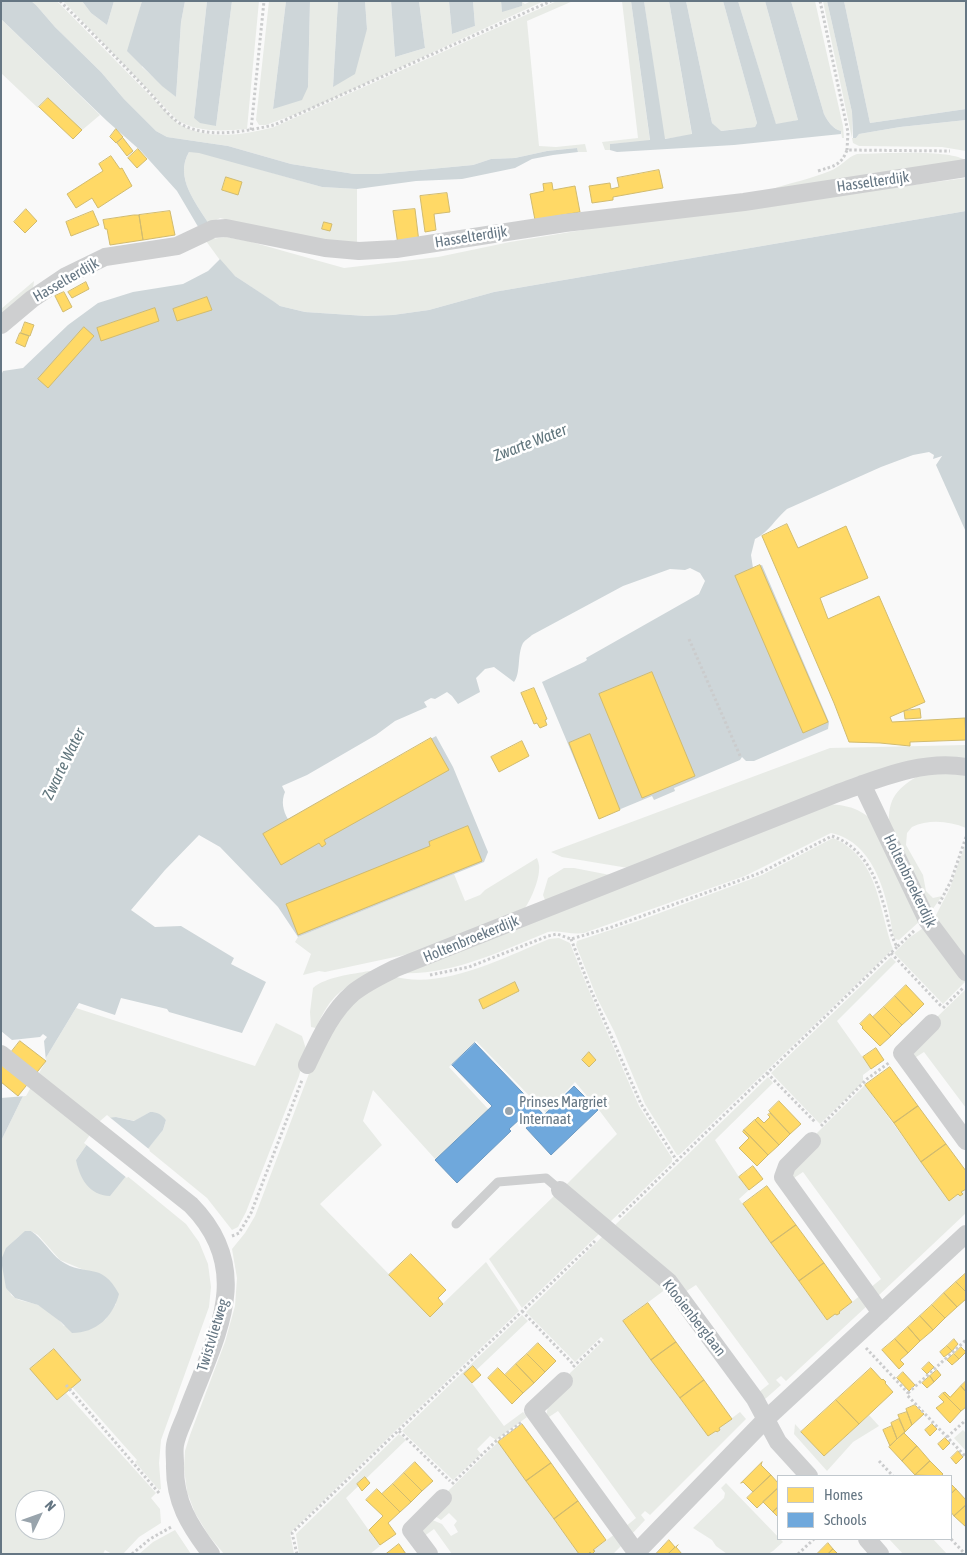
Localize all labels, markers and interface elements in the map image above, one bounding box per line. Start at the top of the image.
street label: Hasselterdijk [836,168,910,196]
street label: Hasselterdijk [434,222,508,252]
street label: Hasselterdijk [30,254,102,306]
water label: Zwarte Water [490,420,570,466]
water label: Zwarte Water [38,725,90,803]
street label: Holtenbroekerdijk [880,831,940,931]
street label: Holtenbroekerdijk [421,912,521,966]
place label: Prinses Margriet Internaat [519,1093,607,1128]
marker: Prinses Margriet Internaat [503,1105,515,1117]
street label: Klooienberglaan [658,1276,730,1360]
street label: Twistvlietweg [193,1297,233,1373]
legend [777,1475,952,1540]
text: Homes [824,1486,863,1503]
north arrow [15,1490,65,1540]
text: N [42,1497,59,1514]
text: Schools [824,1511,867,1528]

